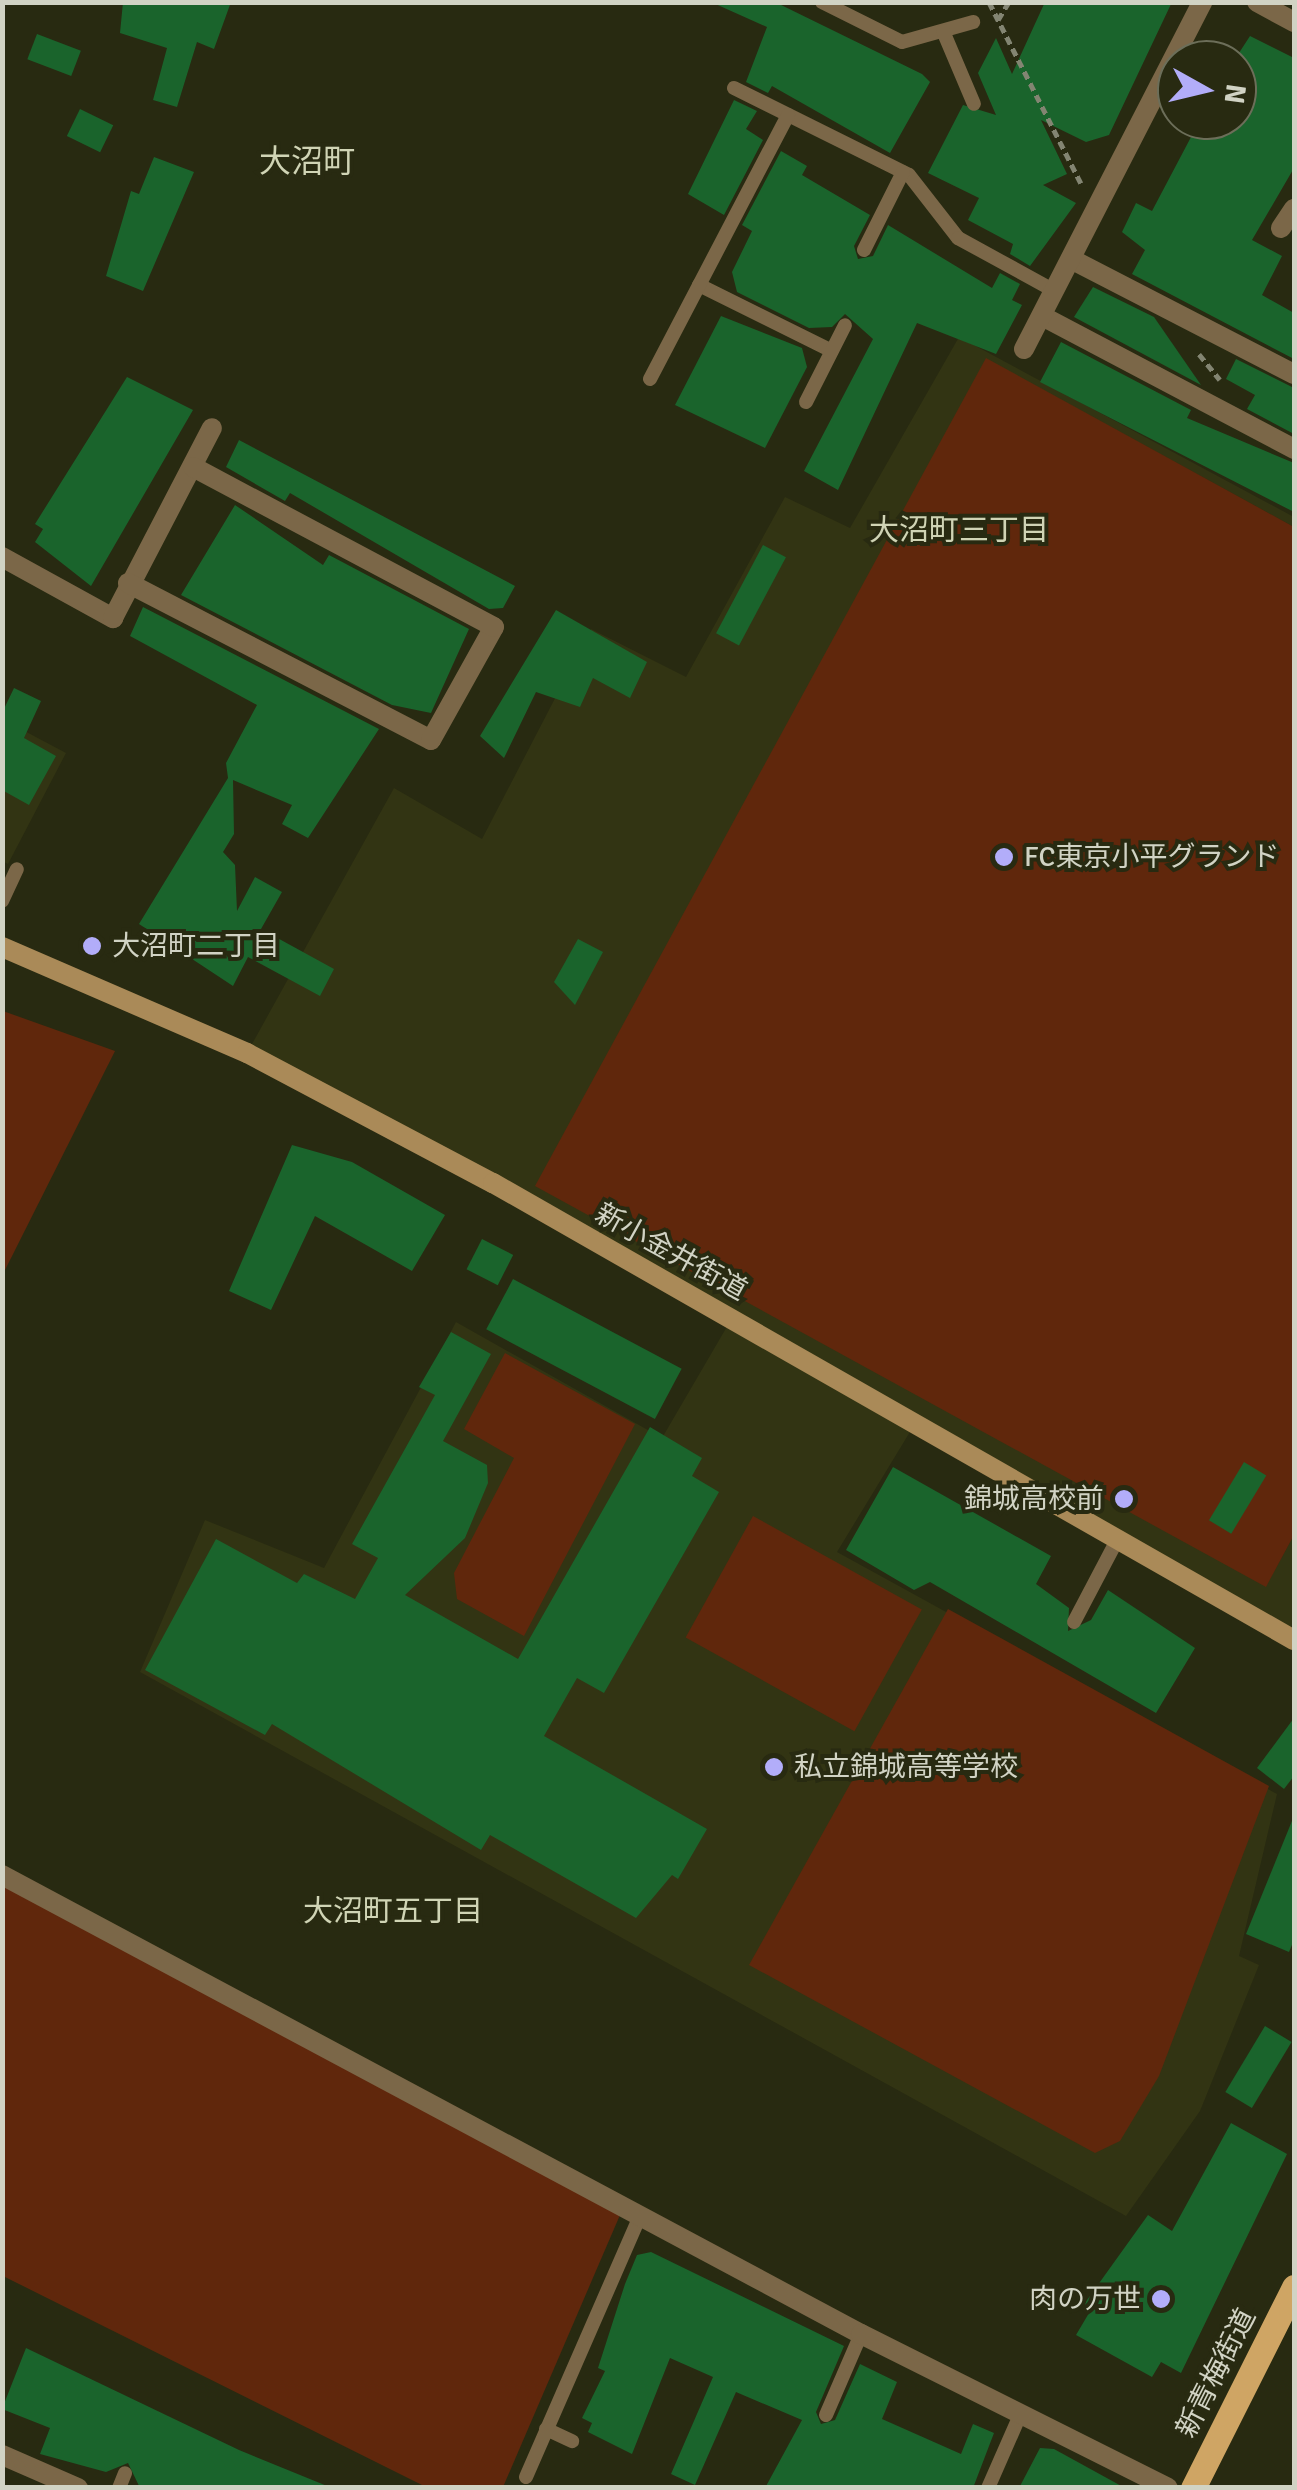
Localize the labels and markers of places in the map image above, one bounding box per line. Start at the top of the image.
place label: FC東京小平グランド [1024,840,1279,874]
marker: FC東京小平グランド [993,846,1015,868]
place label: 大沼町二丁目 [112,929,280,963]
marker: 大沼町二丁目 [81,935,103,957]
place label: 錦城高校前 [964,1482,1104,1516]
marker: 錦城高校前 [1113,1488,1135,1510]
place label: 私立錦城高等学校 [794,1750,1018,1784]
marker: 私立錦城高等学校 [763,1756,785,1778]
place label: 肉の万世 [1029,2282,1141,2316]
marker: 肉の万世 [1150,2288,1172,2310]

